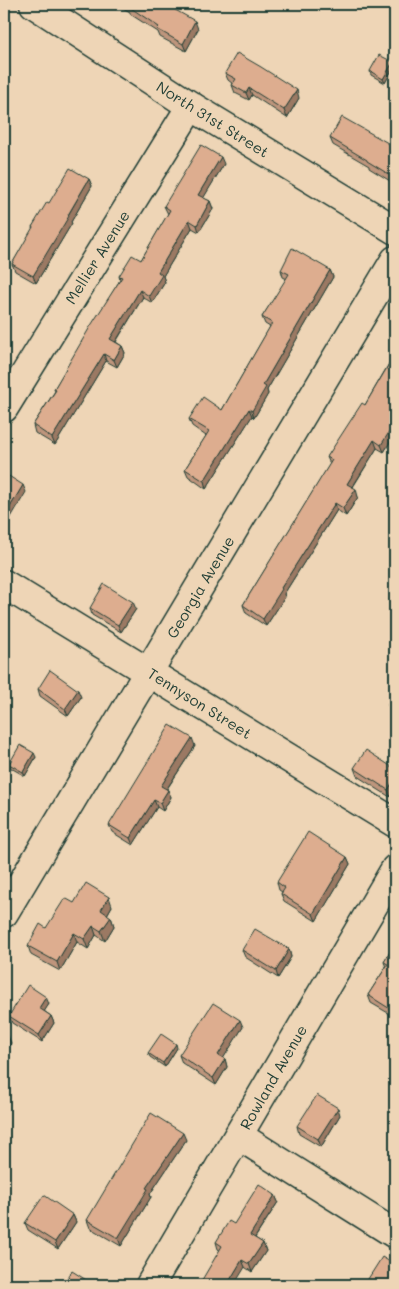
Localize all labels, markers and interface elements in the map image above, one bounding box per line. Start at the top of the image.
street label: North 31st Street [153,76,273,162]
street label: Mellier Avenue [60,206,134,308]
street label: Georgia Avenue [162,532,238,642]
street label: Tennyson Street [144,663,256,743]
street label: Rowland Avenue [235,1021,311,1133]

